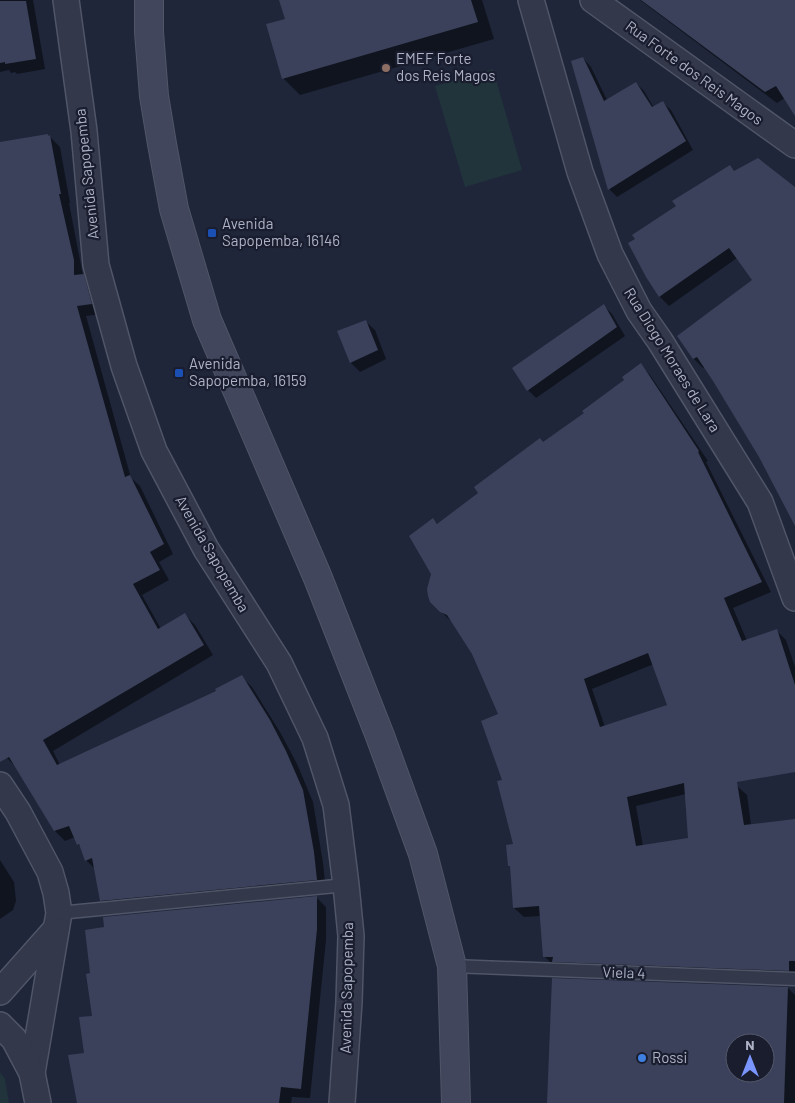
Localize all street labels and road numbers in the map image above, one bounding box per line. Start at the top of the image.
street label: Rua Forte dos Reis Magos [622,16,767,128]
street label: Avenida Sapopemba [70,108,102,240]
street label: Rua Diogo Moraes de Lara [621,284,725,435]
street label: Avenida Sapopemba [172,492,254,615]
street label: Avenida Sapopemba [336,922,356,1054]
street label: Viela 4 [602,962,646,982]

